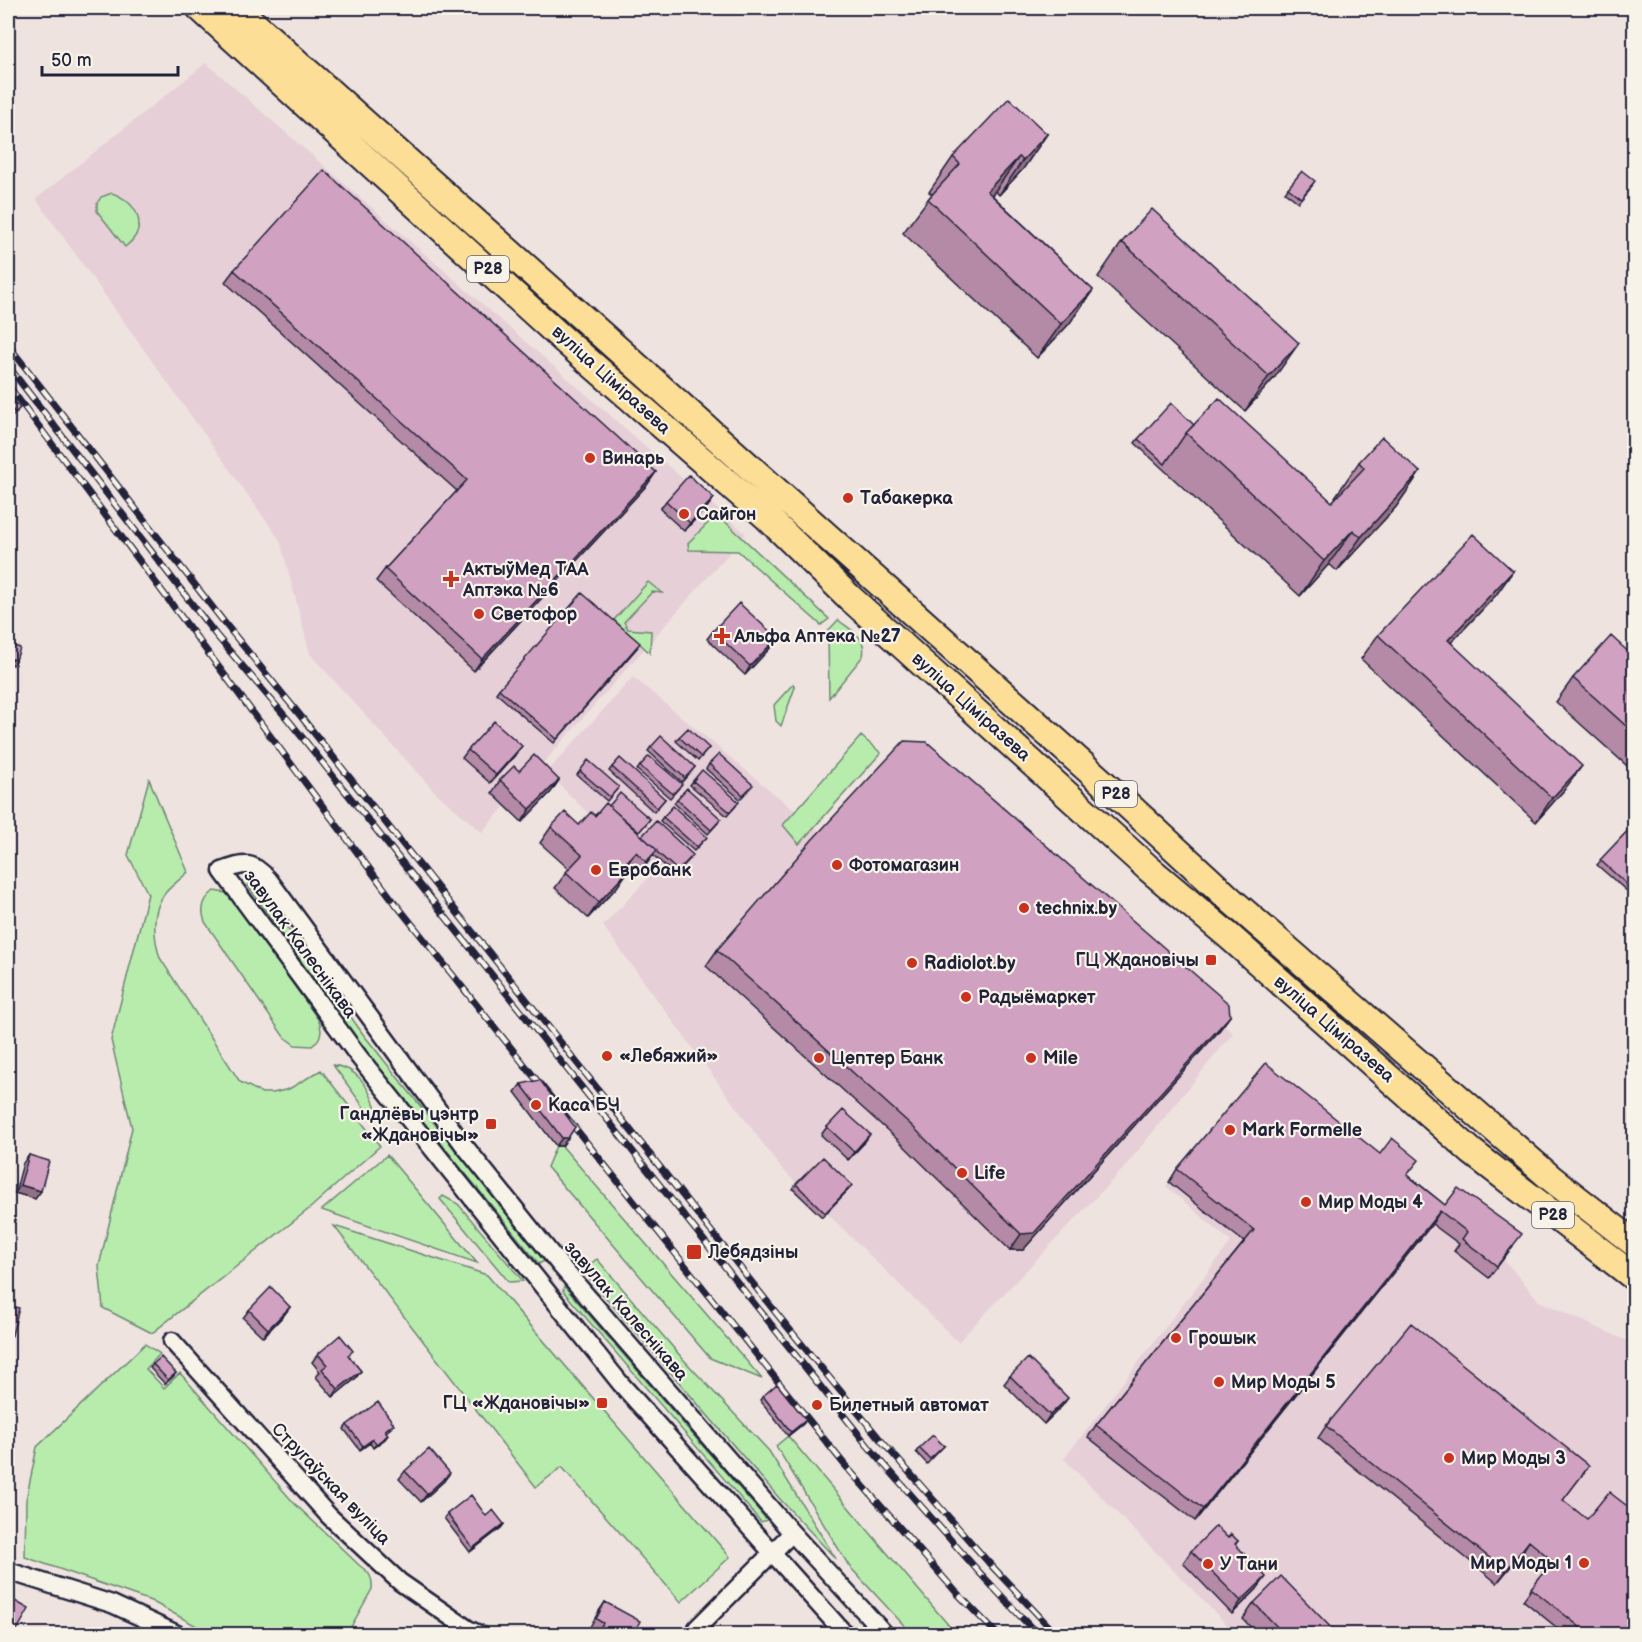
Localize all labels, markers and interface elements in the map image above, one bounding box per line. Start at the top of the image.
scale bar [42,39,178,77]
text: 50 m [51,50,92,71]
road number: Р28 [467,256,509,282]
street label: вуліца Ціміразева [547,321,675,439]
place label: Винарь [602,448,665,469]
marker: Винарь [583,451,597,465]
place label: Табакерка [860,488,953,509]
marker: Табакерка [841,491,855,505]
place label: Сайгон [696,504,756,525]
marker: Сайгон [677,507,691,521]
place label: АктыўМед ТАА Аптэка №6 [462,559,589,601]
marker: АктыўМед ТАА Аптэка №6 [444,572,458,586]
place label: Светофор [491,604,578,625]
marker: Светофор [472,607,486,621]
place label: Альфа Аптека №27 [733,626,901,647]
marker: Альфа Аптека №27 [715,629,729,643]
street label: вуліца Ціміразева [907,648,1035,766]
road number: Р28 [1095,781,1137,807]
place label: Фотомагазин [849,855,959,876]
marker: Фотомагазин [830,858,844,872]
place label: Евробанк [608,860,691,881]
marker: Евробанк [589,863,603,877]
street label: завулак Калеснікава [239,866,361,1023]
place label: technix.by [1035,898,1118,919]
marker: technix.by [1017,901,1031,915]
place label: ГЦ Ждановічы [1075,950,1199,971]
place label: Radiolot.by [924,953,1016,974]
marker: ГЦ Ждановічы [1204,953,1218,967]
marker: Radiolot.by [905,956,919,970]
street label: вуліца Ціміразева [1270,971,1399,1087]
place label: Радыёмаркет [978,987,1096,1008]
marker: Радыёмаркет [959,990,973,1004]
place label: «Лебяжий» [619,1046,718,1067]
place label: Цептер Банк [831,1048,943,1069]
place label: Mile [1043,1048,1078,1069]
marker: «Лебяжий» [600,1049,614,1063]
marker: Цептер Банк [812,1051,826,1065]
marker: Mile [1024,1051,1038,1065]
place label: Каса БЧ [548,1095,620,1116]
marker: Каса БЧ [529,1098,543,1112]
place label: Гандлёвы цэнтр «Ждановічы» [339,1104,479,1146]
marker: Гандлёвы цэнтр «Ждановічы» [484,1117,498,1131]
place label: Mark Formelle [1242,1120,1362,1141]
marker: Mark Formelle [1223,1123,1237,1137]
place label: Life [974,1163,1005,1184]
marker: Life [955,1166,969,1180]
place label: Мир Моды 4 [1318,1192,1423,1213]
marker: Мир Моды 4 [1299,1195,1313,1209]
road number: Р28 [1532,1202,1574,1228]
street label: завулак Калеснікава [560,1237,693,1385]
place label: Лебядзіны [707,1242,798,1263]
marker: Лебядзіны [685,1243,703,1261]
place label: Грошык [1188,1328,1256,1349]
marker: Грошык [1169,1331,1183,1345]
place label: Мир Моды 5 [1231,1372,1336,1393]
marker: Мир Моды 5 [1212,1375,1226,1389]
place label: ГЦ «Ждановічы» [443,1393,590,1414]
place label: Билетный автомат [829,1395,989,1416]
marker: ГЦ «Ждановічы» [595,1396,609,1410]
marker: Билетный автомат [810,1398,824,1412]
street label: Стругаўская вуліца [267,1419,395,1550]
place label: Мир Моды 3 [1461,1448,1566,1469]
marker: Мир Моды 3 [1442,1451,1456,1465]
place label: Мир Моды 1 [1470,1553,1572,1574]
place label: У Тани [1220,1554,1278,1575]
marker: Мир Моды 1 [1577,1556,1591,1570]
marker: У Тани [1201,1557,1215,1571]

